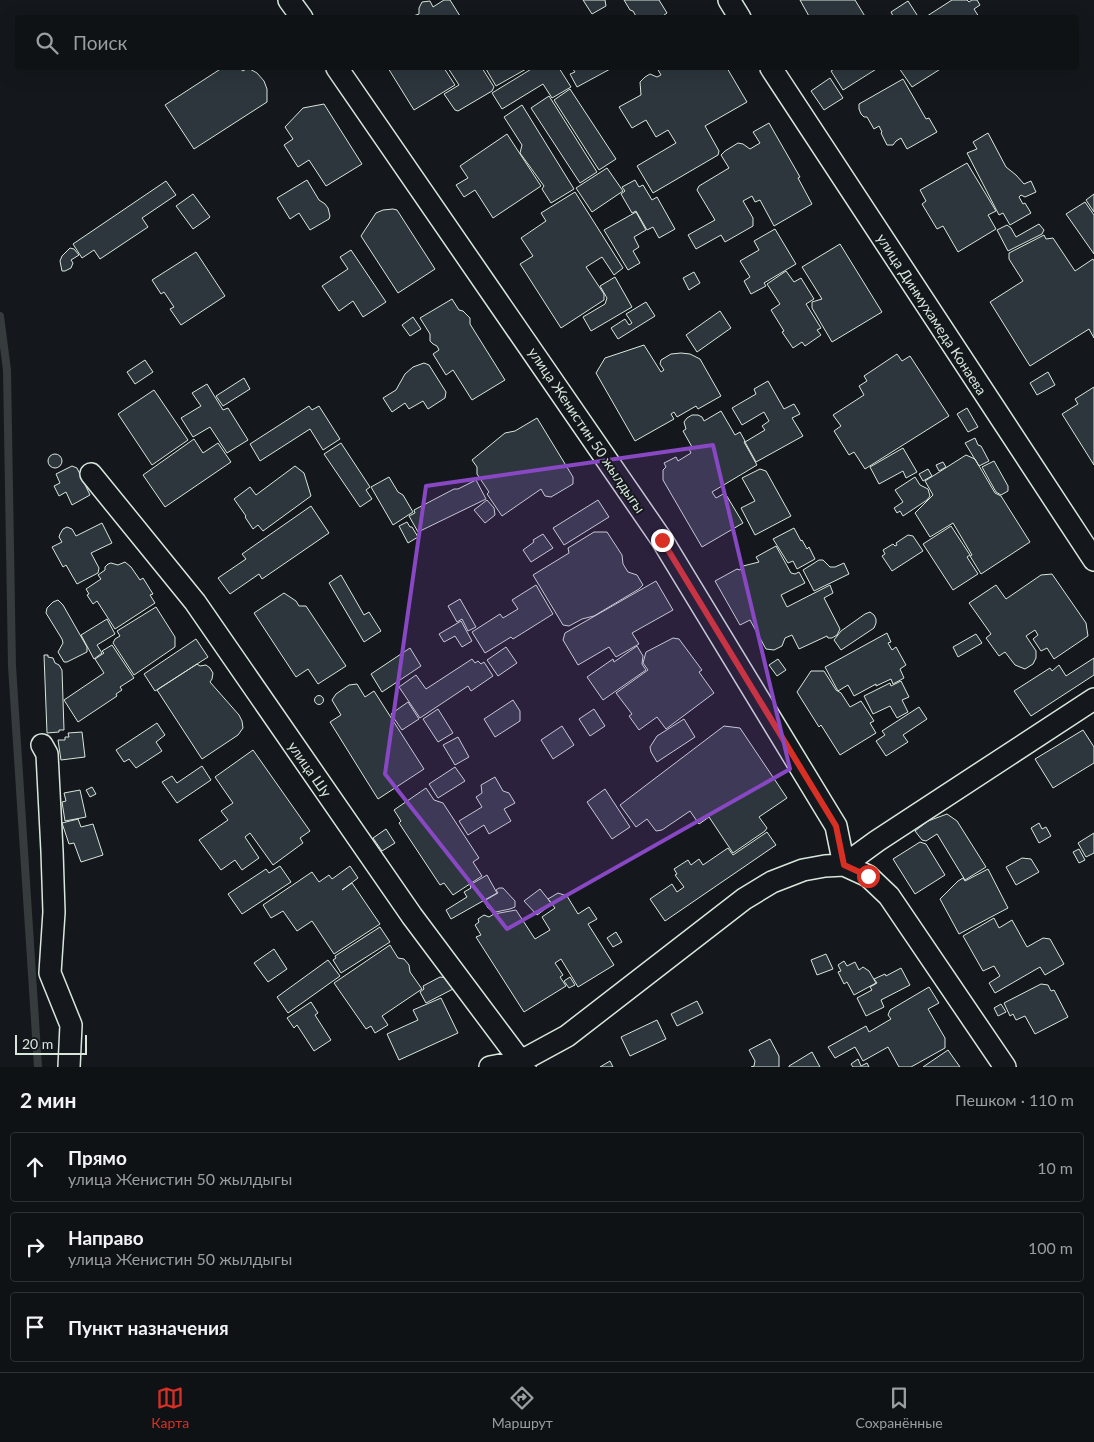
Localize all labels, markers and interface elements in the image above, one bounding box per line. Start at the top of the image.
search box [15,15,1079,70]
icon: search [33,29,61,57]
text: Поиск [73,31,127,54]
street label: улица Динмухамеда Конаева [873,230,991,398]
street label: улица Женистин 50 жылдыгы [525,344,649,516]
route end [651,529,674,552]
street label: улица Шу [285,738,336,801]
route start [857,865,880,888]
scale bar [15,1032,88,1055]
text: 20 m [22,1035,53,1052]
text: 2 мин [20,1087,77,1112]
text: Пешком · 110 m [955,1090,1074,1109]
text: Прямо [68,1146,127,1169]
icon: ahead [21,1153,49,1181]
text: 10 m [1037,1158,1073,1177]
text: улица Женистин 50 жылдыгы [68,1169,292,1188]
text: Направо [68,1226,144,1249]
icon: right [21,1233,49,1261]
text: 100 m [1028,1238,1073,1257]
text: улица Женистин 50 жылдыгы [68,1249,292,1268]
icon: arrive [21,1313,49,1341]
text: Пункт назначения [68,1316,229,1339]
tab: Карта [151,1384,189,1431]
tab: Маршрут [492,1384,553,1431]
tab: Сохранённые [856,1384,943,1431]

